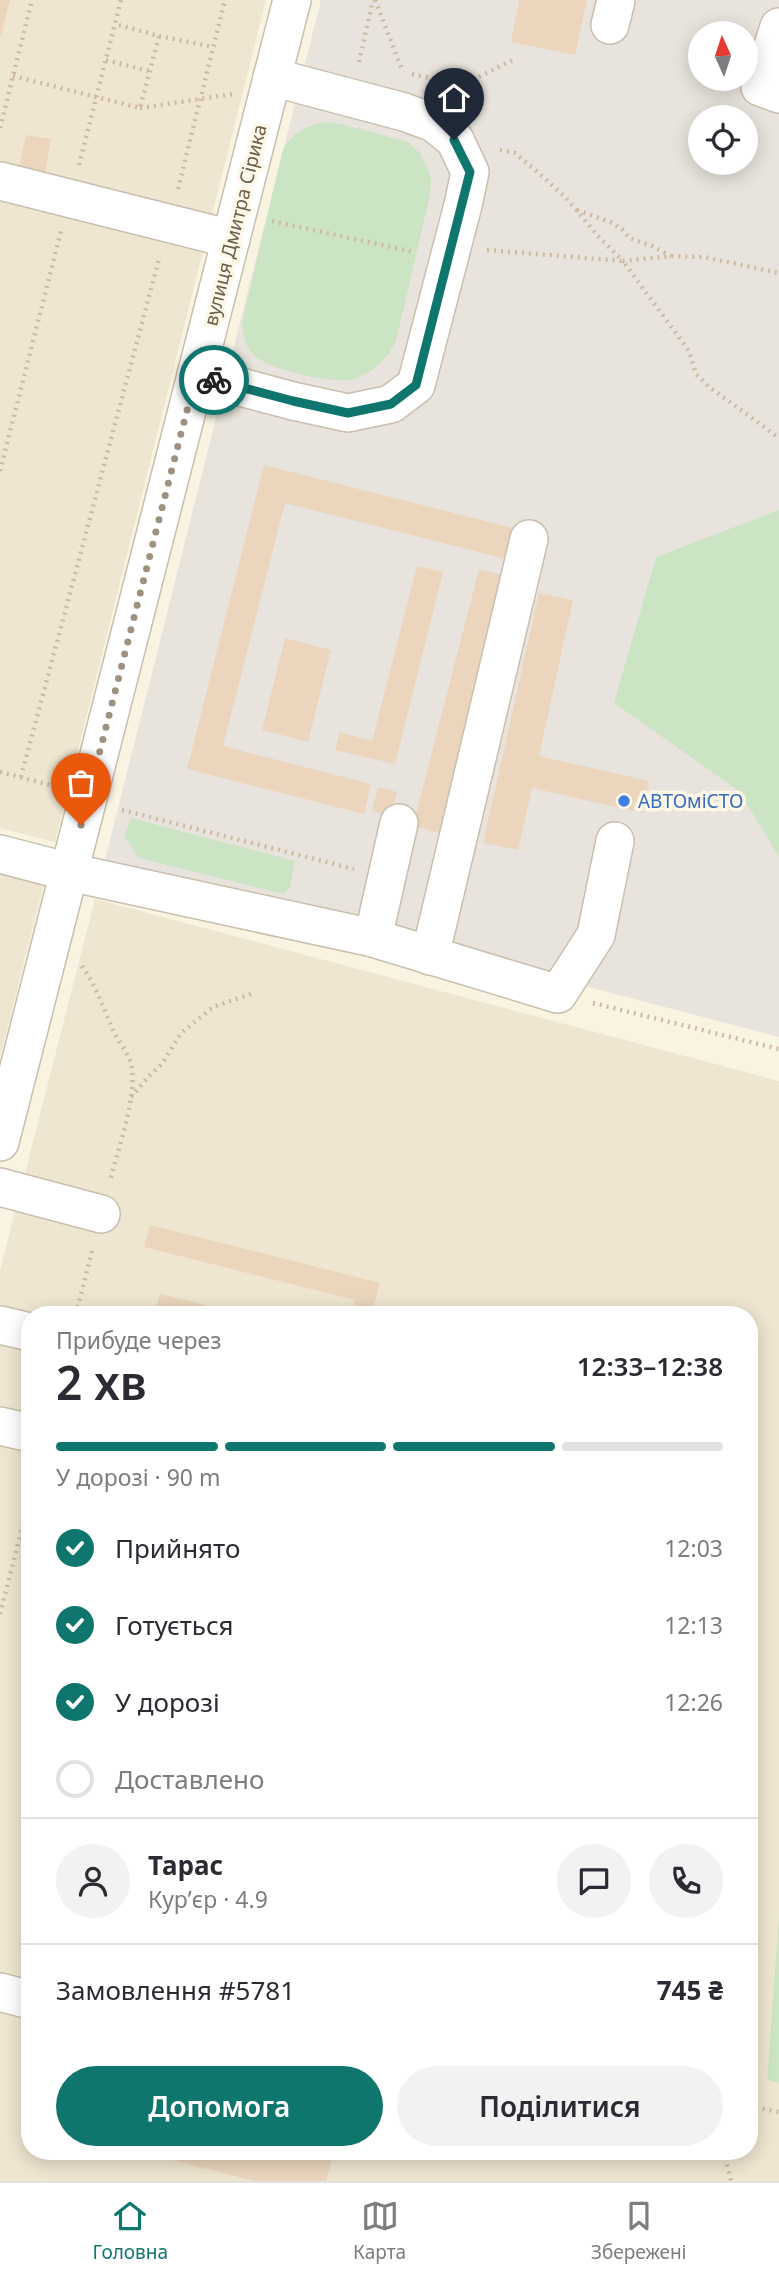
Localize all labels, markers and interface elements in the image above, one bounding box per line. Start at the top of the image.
north arrow [688,21,758,91]
map controls [688,21,758,175]
pin [424,68,484,140]
icon: home [435,79,473,117]
button: locate [688,105,758,175]
street label: вулиця Дмитра Сірика [197,122,273,328]
courier [179,345,249,415]
icon: bike [195,361,233,399]
pin [51,753,111,825]
icon: bag [62,764,100,802]
place label: АВТОміСТО [638,788,743,814]
marker: АВТОміСТО [616,793,632,809]
text: Прибуде через [56,1324,221,1356]
text: 12:33–12:38 [577,1348,723,1384]
text: 2 хв [56,1351,147,1413]
text: У дорозі · 90 m [56,1461,221,1493]
icon: check [56,1529,94,1567]
text: Прийнято [115,1530,240,1566]
text: 12:03 [664,1532,723,1564]
icon: check [56,1606,94,1644]
text: Готується [115,1607,234,1643]
text: 12:13 [664,1609,723,1641]
icon: check [56,1683,94,1721]
text: У дорозі [115,1684,220,1720]
text: 12:26 [664,1686,723,1718]
text: Доставлено [115,1761,264,1797]
button: person [56,1844,130,1918]
button: chat [557,1844,631,1918]
button: phone [649,1844,723,1918]
text: Тарас [148,1847,223,1883]
text: Кур’єр · 4.9 [148,1883,268,1915]
text: Замовлення #5781 [56,1972,295,2008]
text: 745 ₴ [657,1972,723,2008]
button: Допомога [56,2066,383,2146]
button: Поділитися [397,2066,723,2146]
tab: Головна [92,2197,168,2265]
tab: Карта [353,2197,406,2265]
tab: Збережені [591,2197,686,2265]

